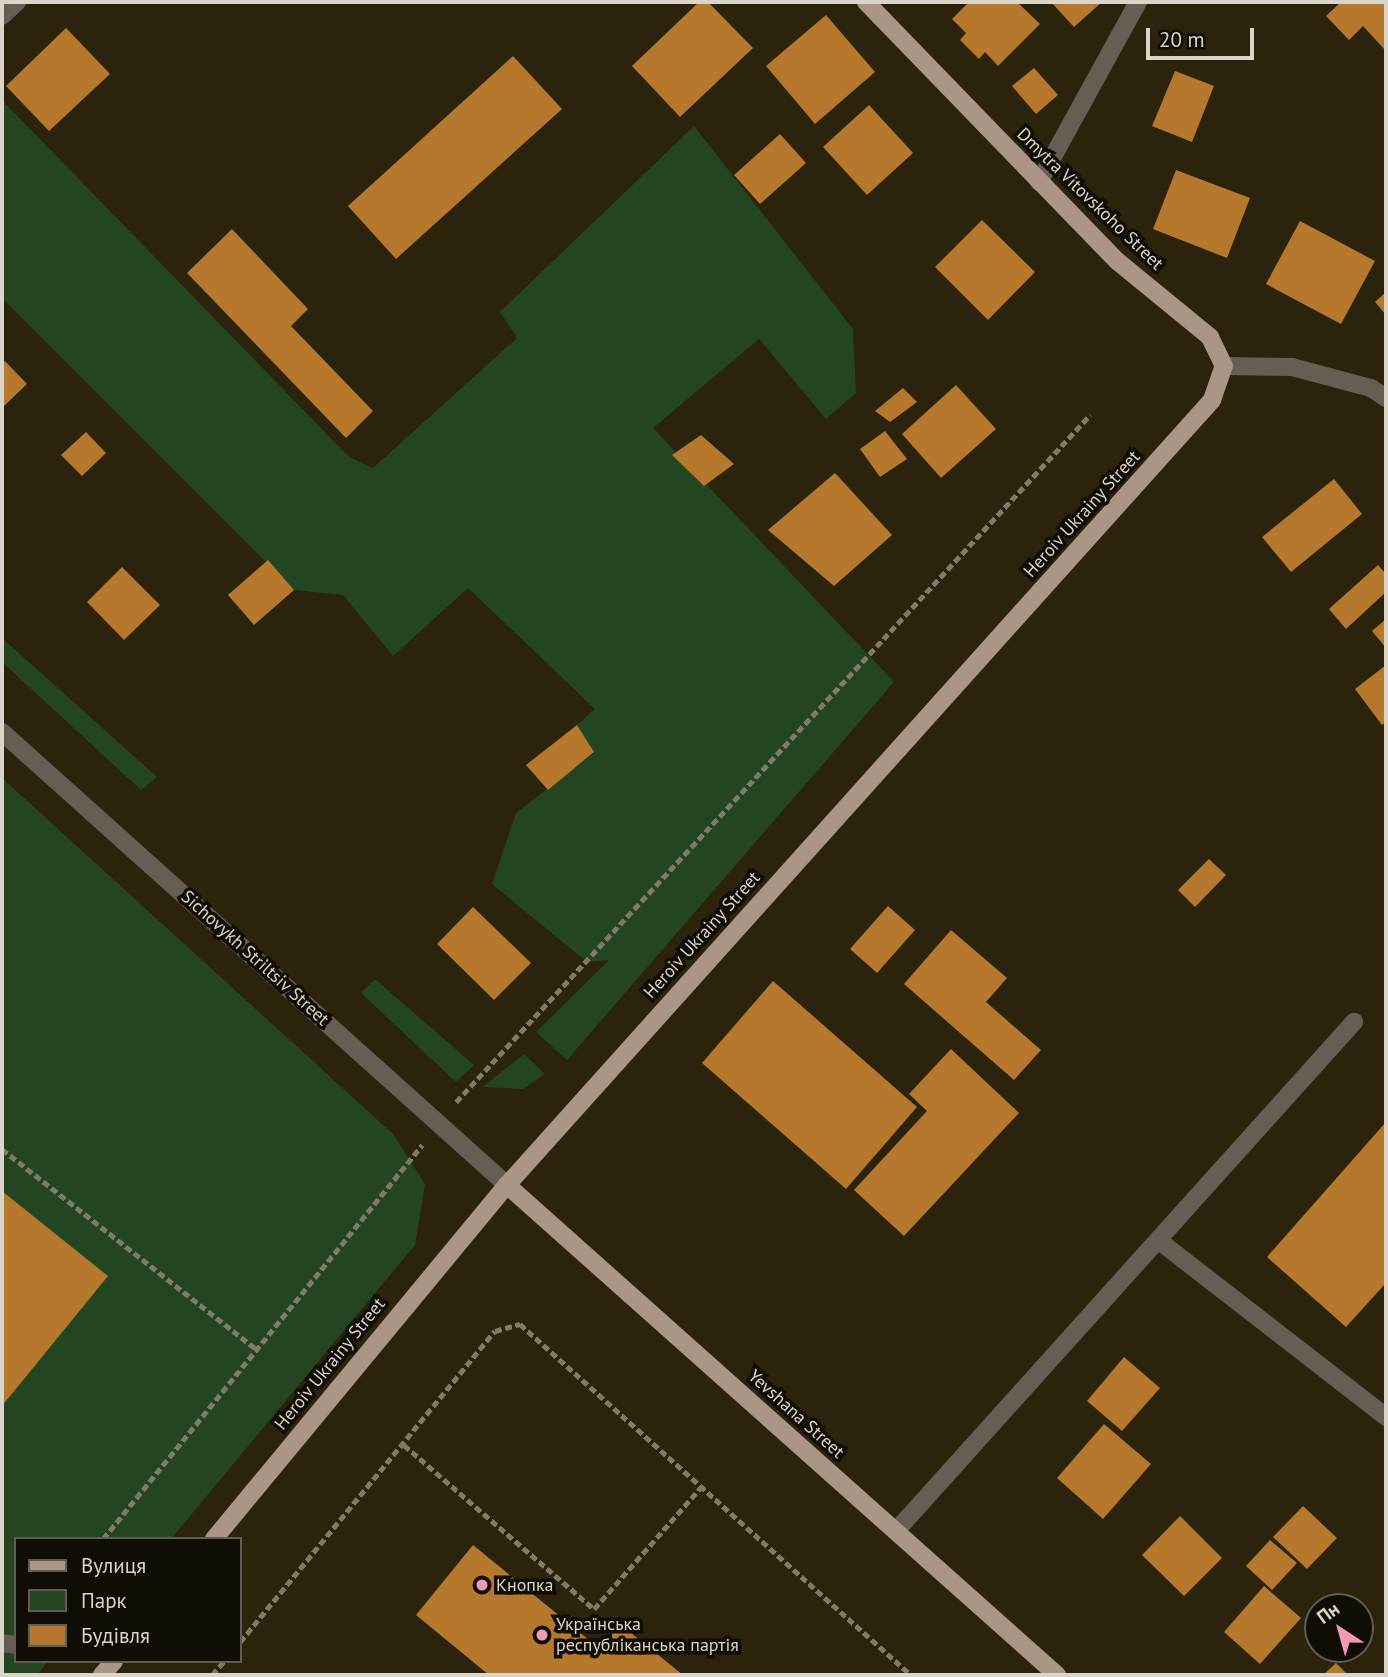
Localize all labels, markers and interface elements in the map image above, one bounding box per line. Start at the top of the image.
scale bar [1150,14,1258,58]
text: 20 m [1159,26,1205,53]
street label: Dmytra Vitovskoho Street [1012,123,1168,275]
street label: Heroiv Ukrainy Street [1019,446,1145,582]
street label: Heroiv Ukrainy Street [639,867,765,1003]
street label: Sichovykh Striltsiv Street [176,886,334,1030]
street label: Heroiv Ukrainy Street [270,1293,390,1435]
street label: Yevshana Street [744,1365,848,1463]
legend [14,1537,242,1663]
text: Вулиця [81,1552,146,1579]
place label: Кнопка [496,1574,554,1596]
marker: Кнопка [474,1577,490,1593]
text: Парк [81,1587,127,1614]
north arrow [1304,1593,1374,1663]
text: Пн [1312,1596,1344,1629]
place label: Українська республіканська партія [556,1614,739,1656]
text: Будівля [81,1622,150,1649]
marker: Українська республіканська партія [534,1627,550,1643]

